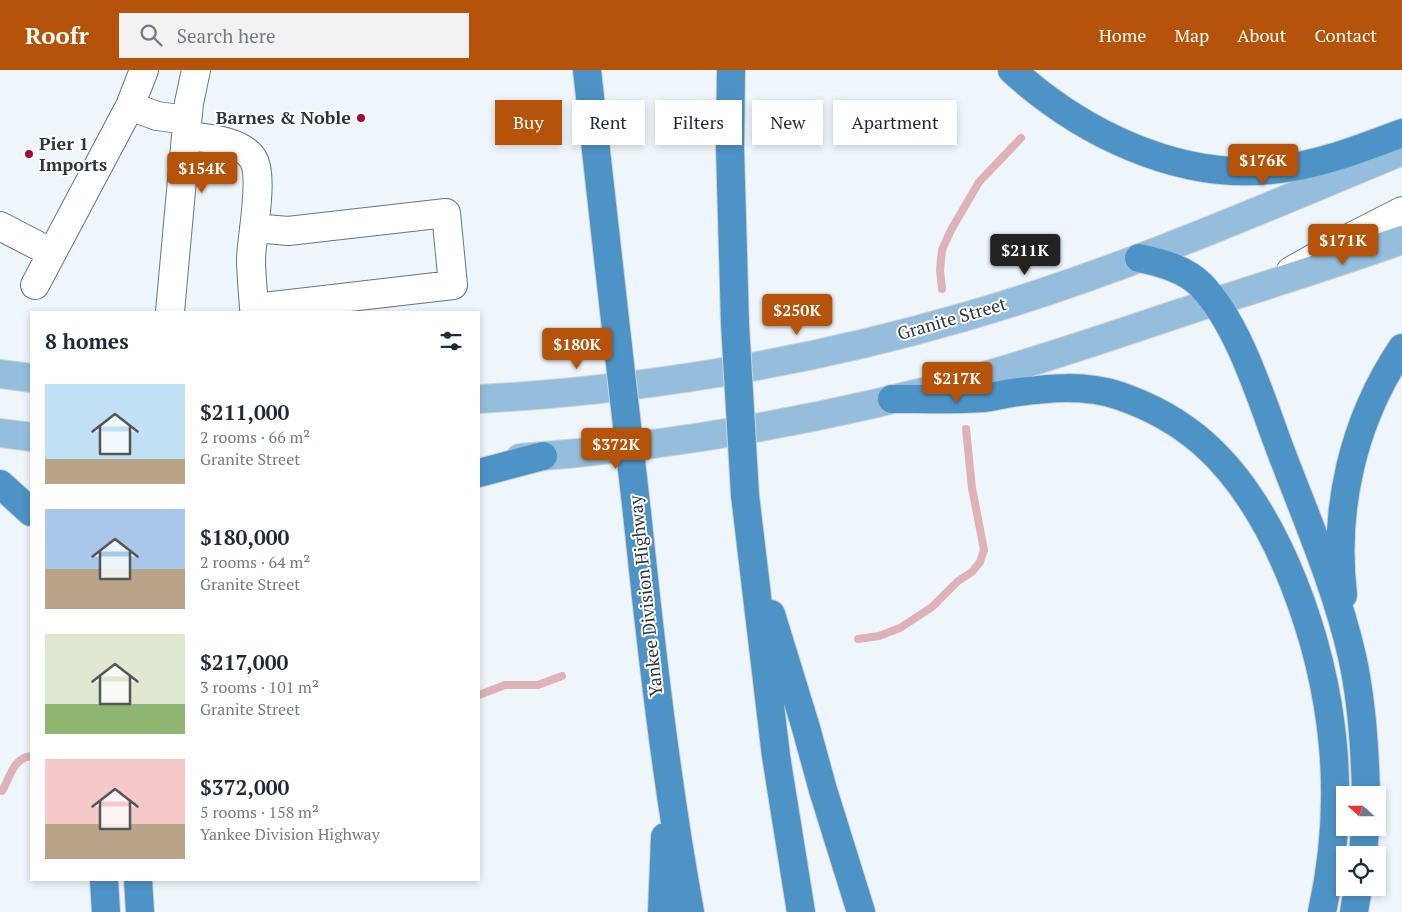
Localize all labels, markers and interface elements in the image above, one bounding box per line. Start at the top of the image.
search box [119,13,469,58]
text: Roofr [25,19,89,51]
icon: search [137,21,165,49]
text: Search here [177,23,276,48]
text: Home [1099,23,1146,47]
text: Map [1174,23,1209,47]
text: About [1237,23,1286,47]
text: Contact [1314,23,1377,47]
chip: Buy [495,100,562,145]
chip: Rent [572,100,645,145]
chip: Filters [655,100,742,145]
chip: New [752,100,823,145]
chip: Apartment [833,100,957,145]
place label: Barnes & Noble [216,105,351,129]
marker: Barnes & Noble [355,112,367,124]
place label: Pier 1 Imports [39,131,107,176]
pin: $176K [1228,144,1298,186]
marker: Pier 1 Imports [23,148,35,160]
text: $176K [1239,149,1287,171]
pin: $154K [167,152,237,194]
text: $154K [178,157,226,179]
pin: $171K [1308,224,1378,266]
text: $171K [1319,229,1367,251]
pin: $211K [990,234,1060,276]
text: $211K [1001,239,1049,261]
street label: Granite Street [894,291,1009,345]
pin: $250K [762,294,832,336]
text: $250K [773,299,821,321]
text: 8 homes [45,327,129,355]
icon: filters [437,327,465,355]
pin: $180K [542,328,612,370]
text: $180K [553,333,601,355]
pin: $217K [922,362,992,404]
text: $217K [933,367,981,389]
text: $211,000 [200,398,289,426]
icon: home [85,404,145,464]
text: 2 rooms · 66 m² [200,426,310,448]
pin: $372K [581,428,651,470]
text: $372K [592,433,640,455]
text: Granite Street [200,448,300,470]
street label: Yankee Division Highway [622,493,668,698]
text: $180,000 [200,523,289,551]
icon: home [85,529,145,589]
text: 2 rooms · 64 m² [200,551,310,573]
text: Granite Street [200,573,300,595]
text: $217,000 [200,648,288,676]
icon: home [85,654,145,714]
text: 3 rooms · 101 m² [200,676,319,698]
text: Granite Street [200,698,300,720]
text: $372,000 [200,773,289,801]
icon: home [85,779,145,839]
north arrow [1336,786,1386,836]
map controls [1336,786,1386,896]
text: 5 rooms · 158 m² [200,801,319,823]
text: Yankee Division Highway [200,823,380,845]
button: locate [1336,846,1386,896]

